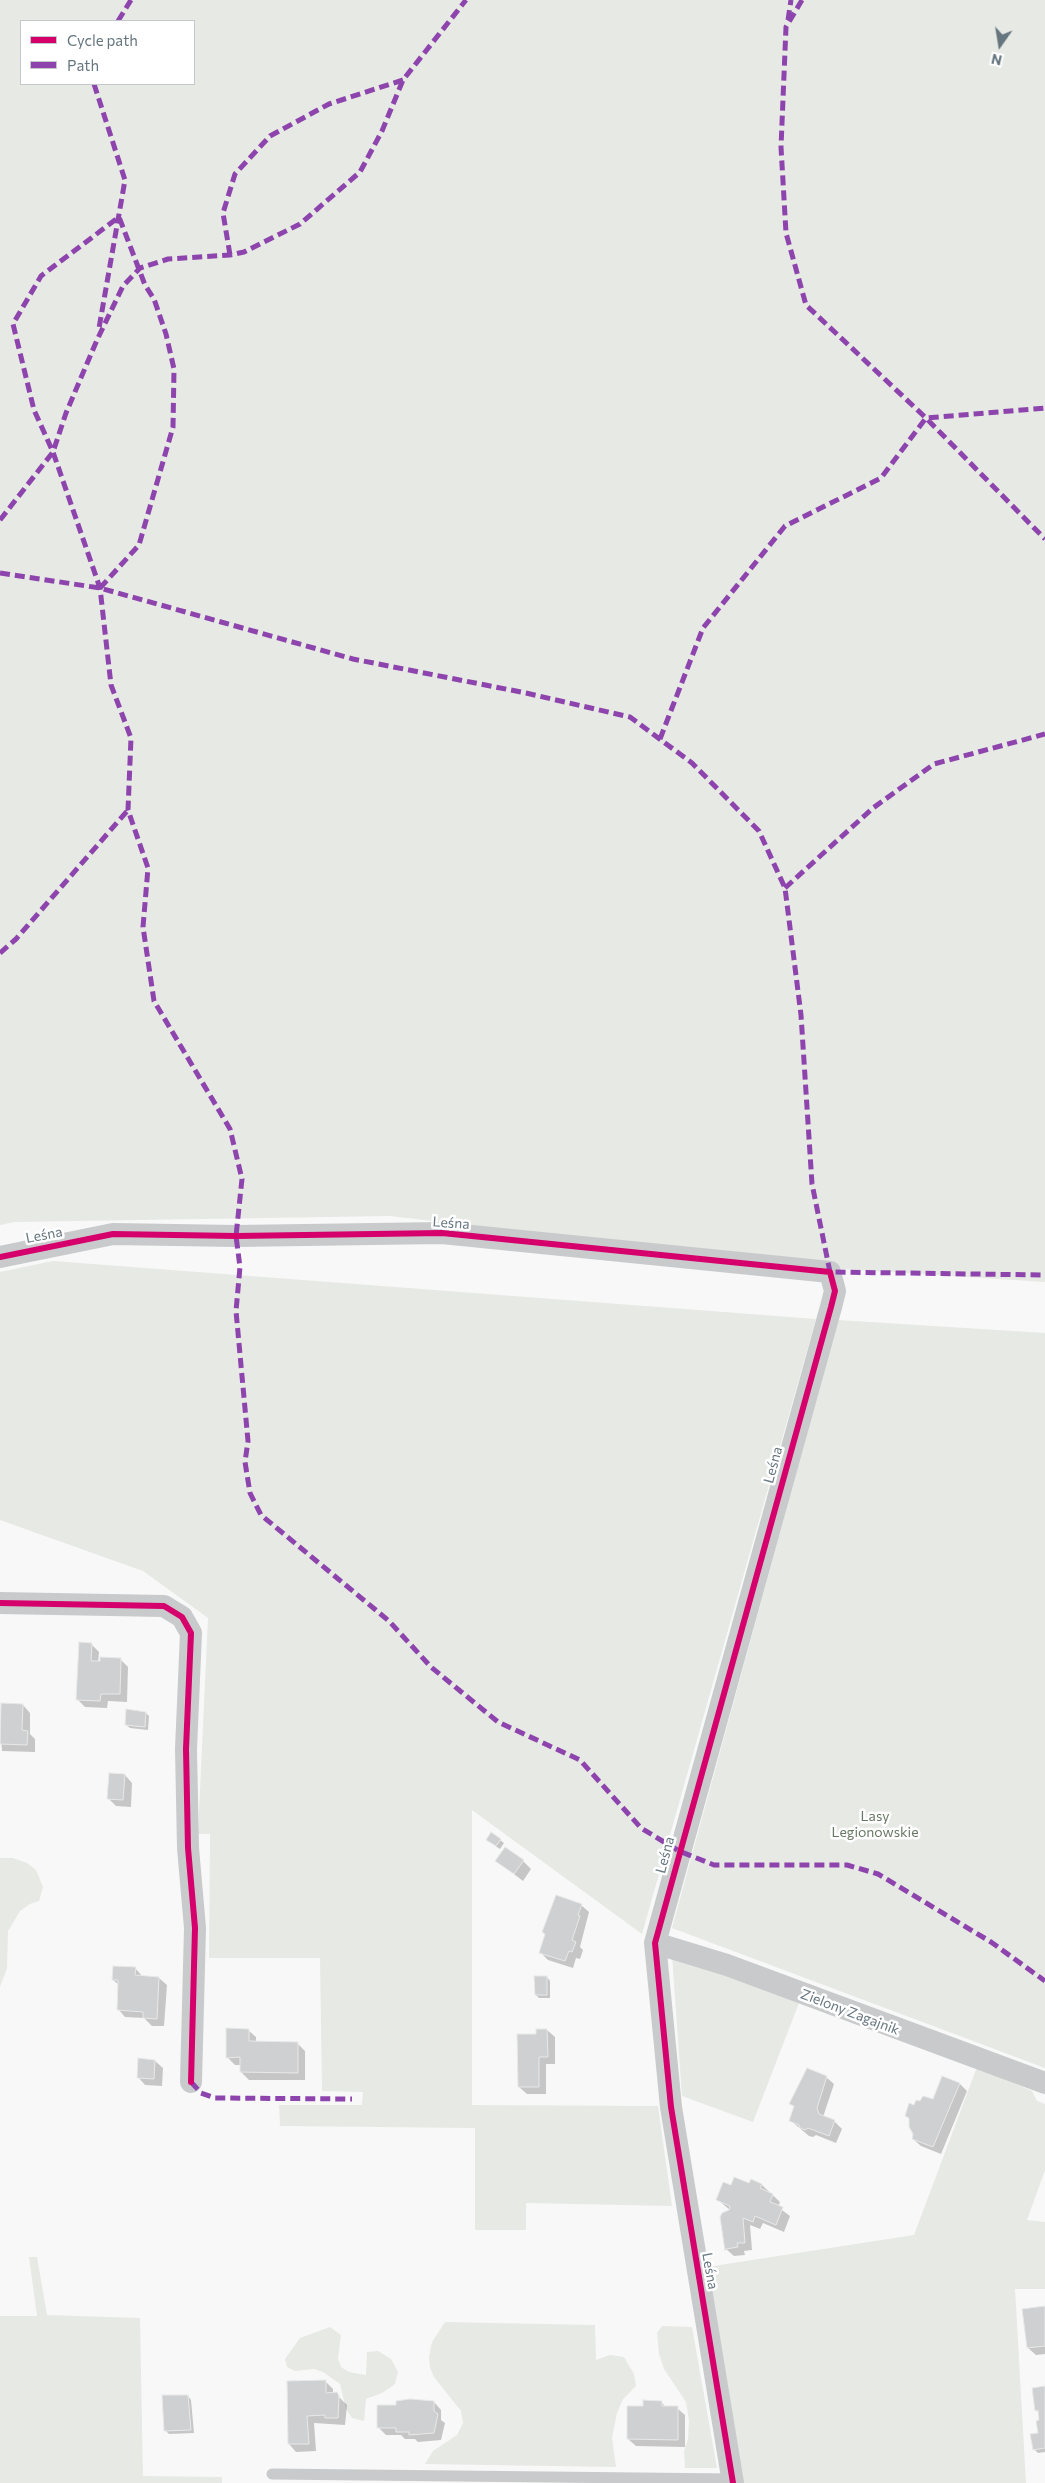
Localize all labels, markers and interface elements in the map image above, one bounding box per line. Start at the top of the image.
legend [20,20,195,85]
north arrow [975,20,1025,70]
text: Cycle path [67,31,138,49]
text: N [989,51,1004,70]
text: Path [67,56,99,74]
street label: Leśna [432,1213,470,1233]
street label: Leśna [24,1223,64,1247]
street label: Leśna [760,1445,786,1485]
park label: Lasy Legionowskie [831,1808,919,1840]
street label: Leśna [652,1835,678,1875]
street label: Zielony Zagajnik [798,1985,902,2039]
street label: Leśna [699,2251,721,2291]

